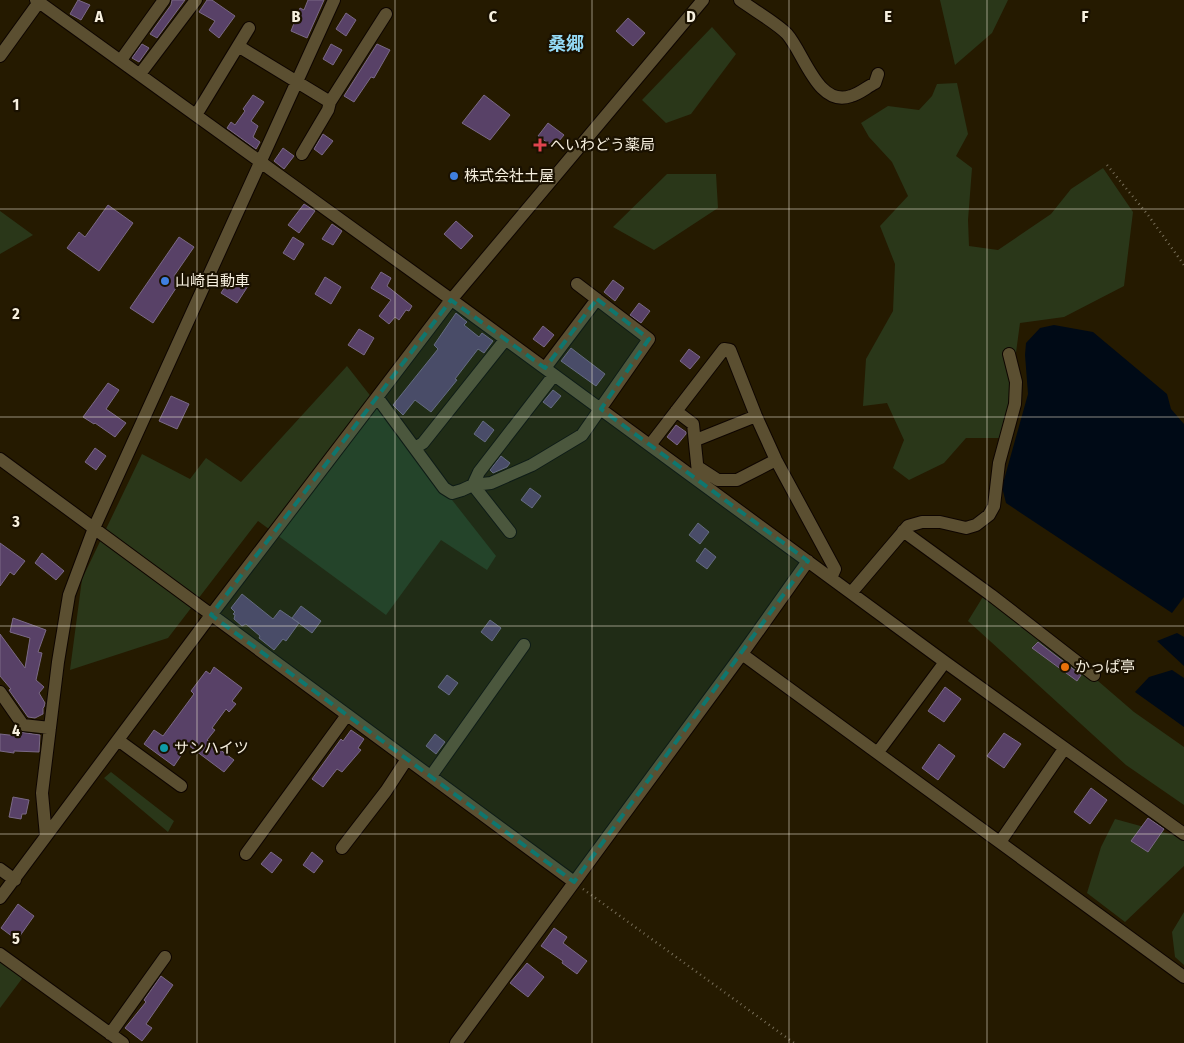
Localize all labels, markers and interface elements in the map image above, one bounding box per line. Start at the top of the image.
text: A [94,7,104,26]
text: B [292,7,301,26]
text: C [489,7,498,26]
text: D [686,7,696,26]
text: E [884,7,892,26]
text: F [1081,7,1089,26]
district label: 桑郷 [548,33,584,55]
text: 1 [13,95,19,114]
place label: へいわどう薬局 [550,136,655,154]
marker: へいわどう薬局 [534,139,546,151]
place label: 株式会社土屋 [464,167,554,185]
marker: 株式会社土屋 [448,170,460,182]
place label: 山崎自動車 [175,272,250,290]
marker: 山崎自動車 [159,275,171,287]
text: 2 [11,304,20,323]
text: 3 [11,512,20,531]
place label: かっぱ亭 [1075,658,1135,676]
marker: かっぱ亭 [1059,661,1071,673]
text: 4 [12,721,20,740]
place label: サンハイツ [174,739,249,757]
marker: サンハイツ [158,742,170,754]
text: 5 [12,929,20,948]

